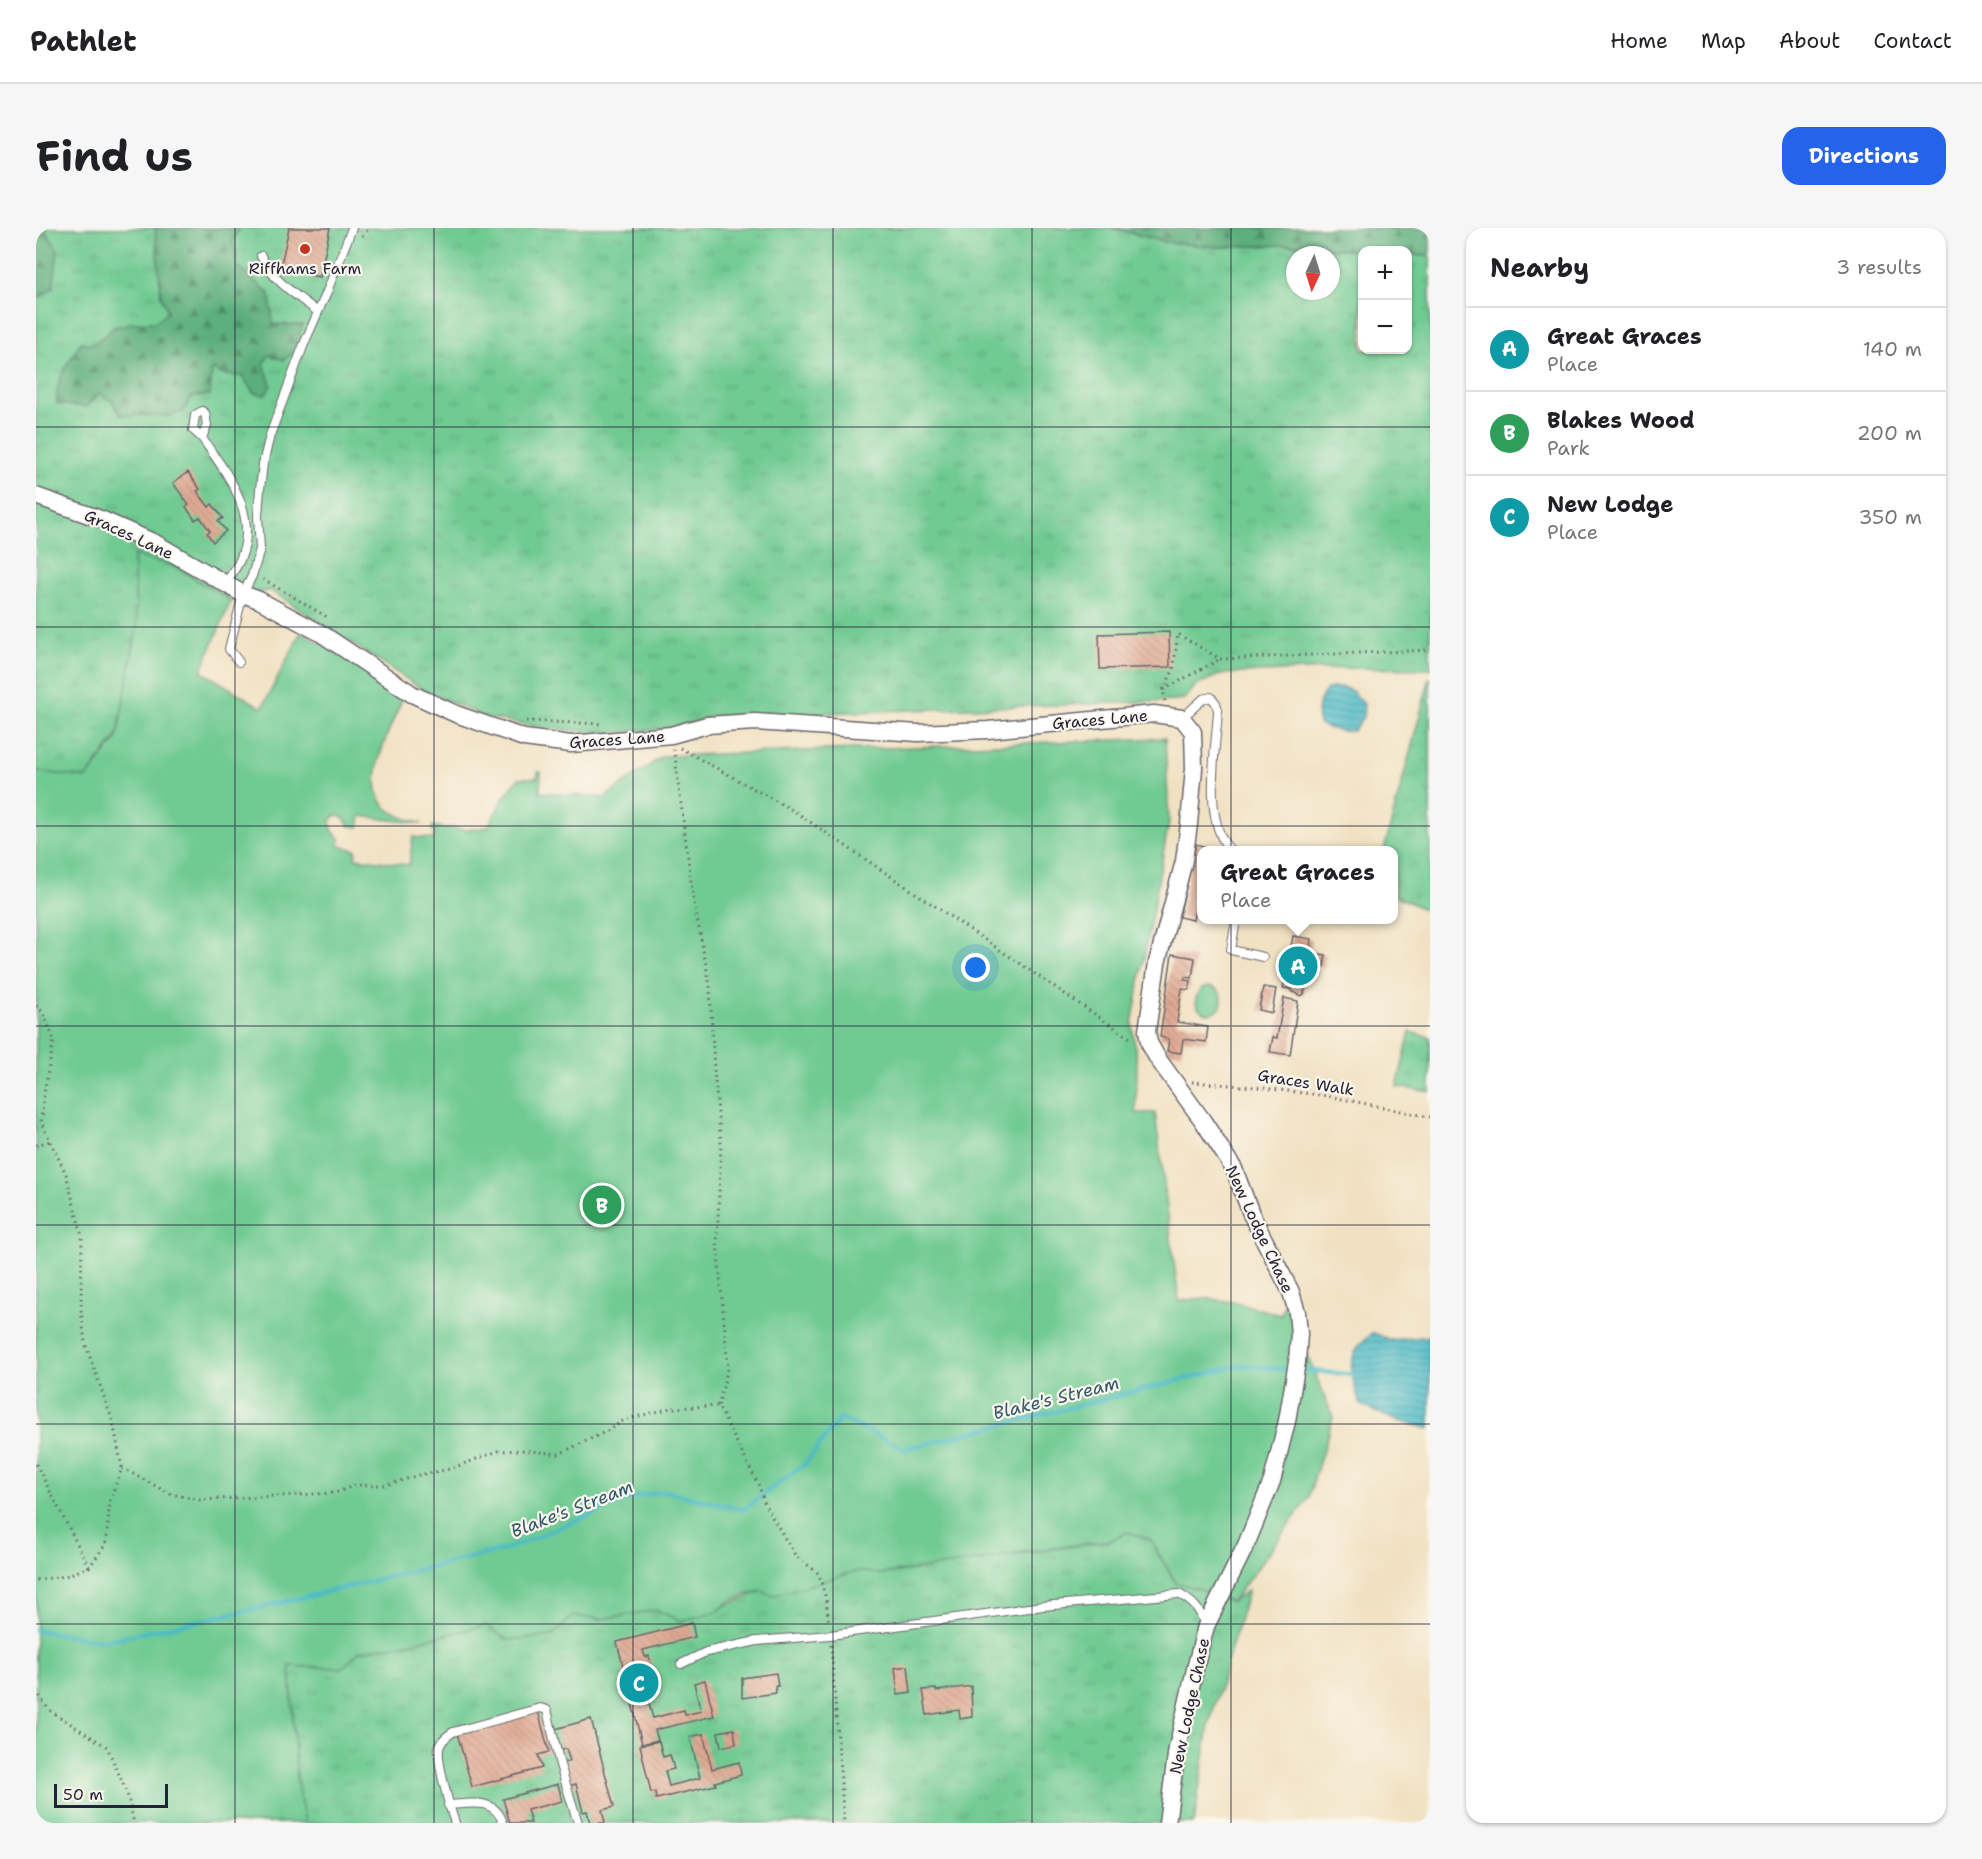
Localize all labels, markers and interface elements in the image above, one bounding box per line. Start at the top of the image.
text: Pathlet [30,22,137,60]
text: Home [1610,27,1668,55]
text: Map [1701,27,1746,55]
text: About [1779,27,1840,55]
text: Contact [1873,27,1952,55]
button: Directions [1782,127,1946,185]
text: Find us [36,128,193,184]
marker: Riffhams Farm [298,242,312,256]
north arrow [1286,246,1340,300]
map controls [1358,246,1412,354]
button: + [1358,246,1412,300]
text: Nearby [1490,250,1589,285]
text: 3 results [1836,254,1922,280]
place label: Riffhams Farm [249,258,361,279]
button: − [1358,300,1412,354]
text: Great Graces [1547,322,1702,351]
text: A [1502,336,1517,362]
text: 140 m [1863,336,1922,362]
text: Place [1547,351,1598,377]
text: Blakes Wood [1547,406,1695,435]
text: B [1503,420,1516,446]
text: 200 m [1857,420,1922,446]
text: Park [1547,435,1590,461]
text: New Lodge [1547,490,1673,519]
text: C [1503,504,1516,530]
text: 350 m [1858,504,1922,530]
street label: Graces Lane [81,505,177,564]
text: Place [1547,519,1598,545]
street label: Graces Lane [1051,705,1149,734]
street label: Graces Lane [569,726,666,753]
popup [1197,846,1398,924]
text: Great Graces [1220,858,1375,887]
text: Place [1220,887,1271,913]
pin: A [1278,944,1318,988]
your location [961,953,990,982]
street label: Graces Walk [1256,1065,1356,1100]
street label: New Lodge Chase [1221,1162,1298,1296]
pin: B [582,1182,622,1228]
water label: Blake's Stream [990,1371,1122,1425]
water label: Blake's Stream [507,1475,637,1543]
street label: New Lodge Chase [1165,1636,1214,1776]
pin: C [620,1660,658,1706]
scale bar [54,1781,168,1808]
text: 50 m [63,1784,103,1805]

